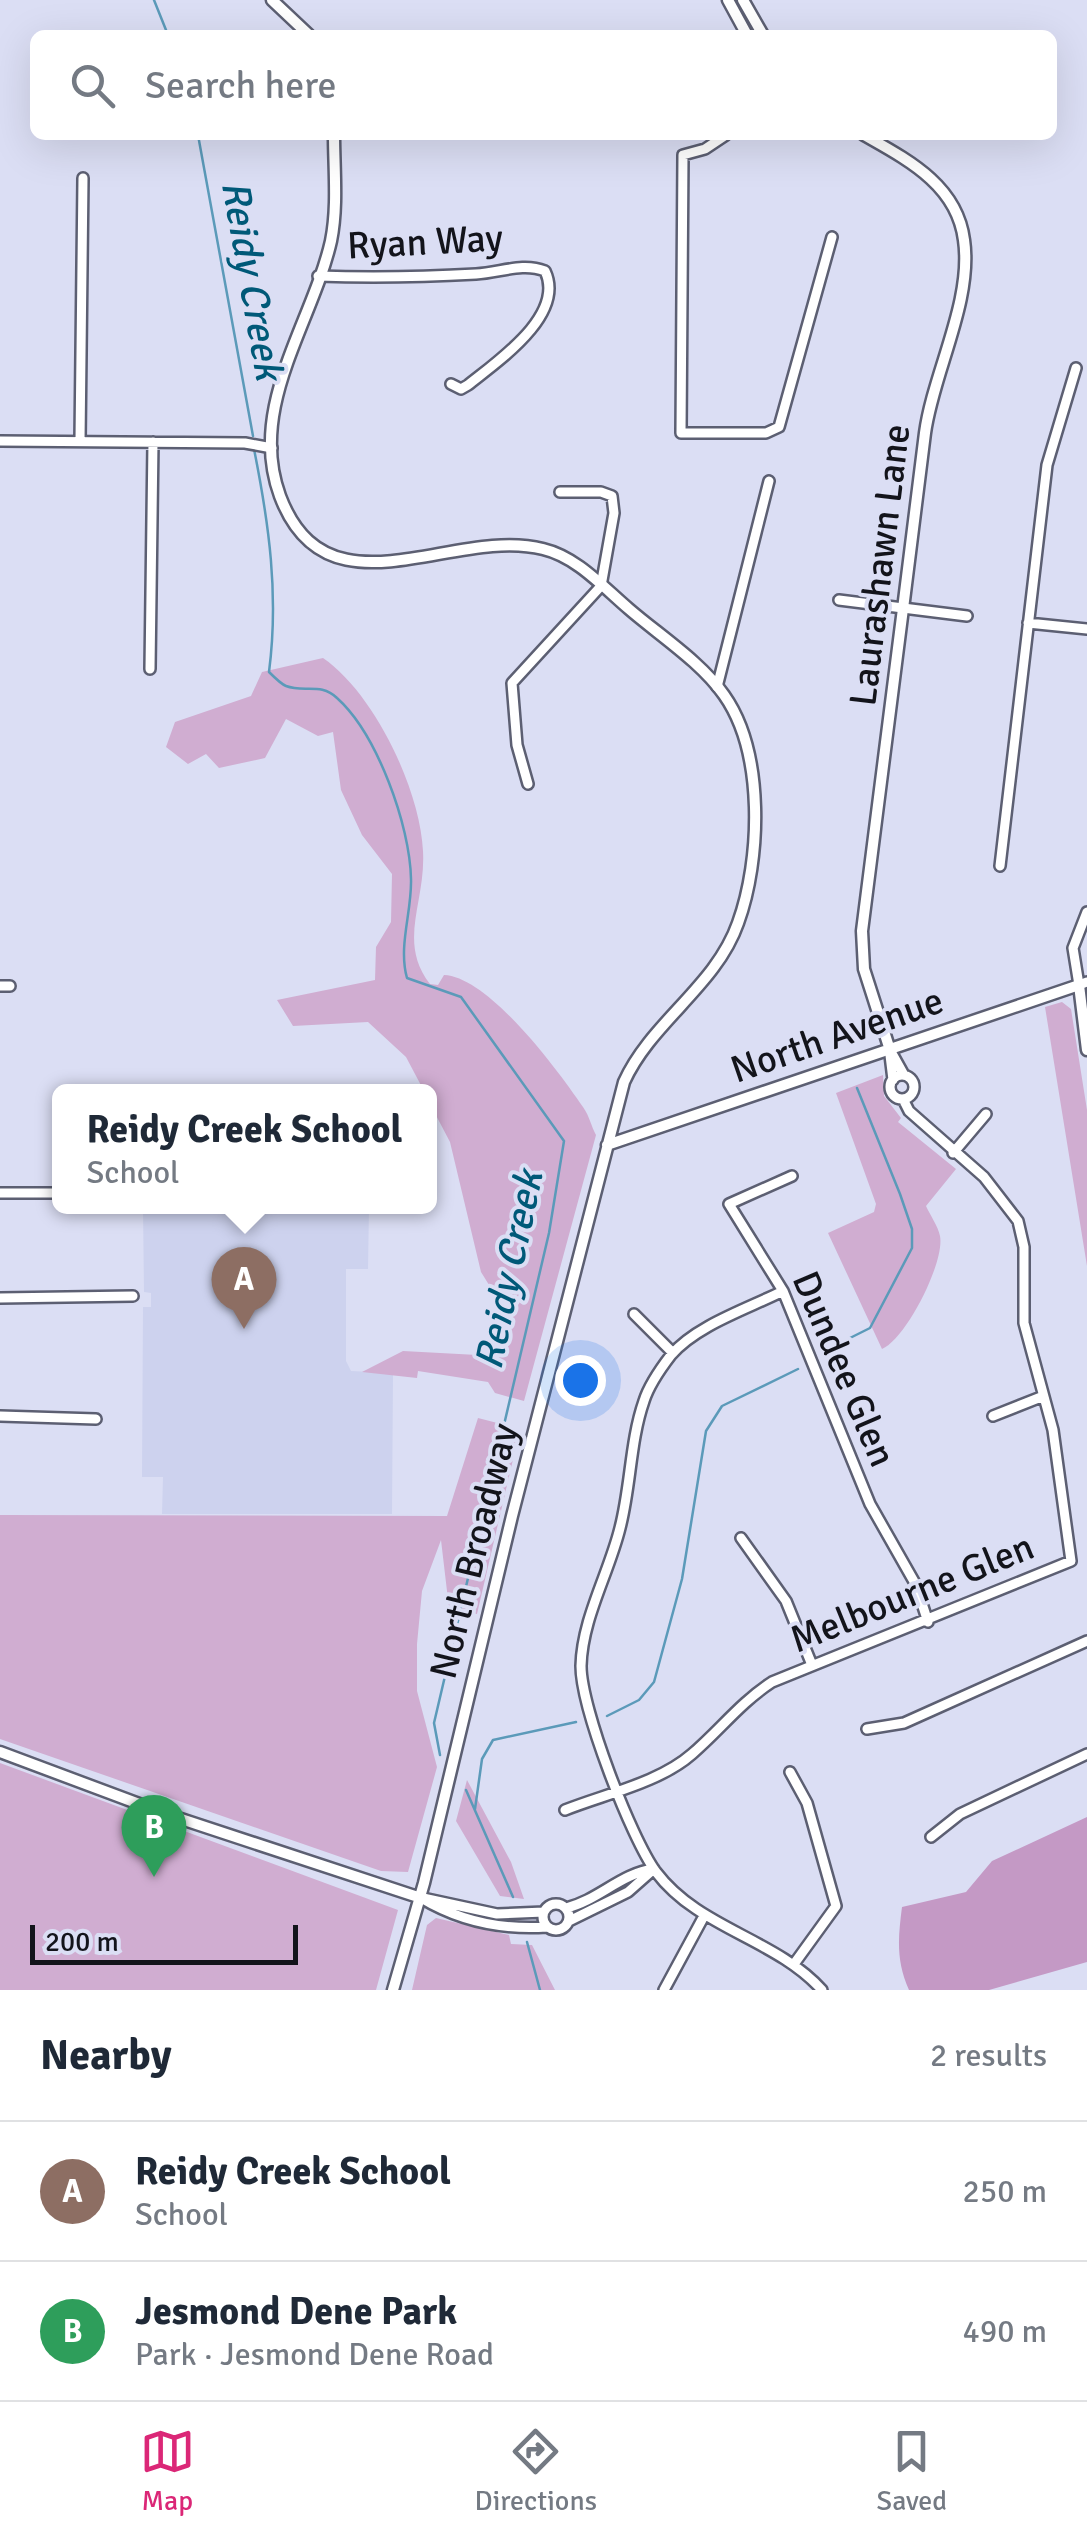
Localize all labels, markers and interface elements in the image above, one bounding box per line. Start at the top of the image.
search box [30,30,1057,140]
icon: search [65,58,120,113]
text: Search here [145,62,337,109]
water label: Reidy Creek [210,177,295,386]
street label: Ryan Way [346,214,504,270]
street label: Laurashawn Lane [839,421,921,709]
street label: North Avenue [725,977,949,1093]
popup [52,1084,437,1214]
text: Reidy Creek School [87,1106,402,1153]
text: School [87,1153,180,1192]
water label: Reidy Creek [464,1163,555,1374]
pin: A [212,1246,276,1329]
street label: Dundee Glen [782,1264,906,1474]
your location [555,1355,606,1406]
street label: North Broadway [420,1418,528,1683]
street label: Melbourne Glen [783,1523,1041,1663]
pin: B [122,1794,186,1877]
scale bar [30,1920,298,1964]
text: 200 m [45,1925,119,1959]
text: Nearby [40,2030,172,2081]
text: 2 results [930,2036,1047,2075]
text: Reidy Creek School [135,2148,451,2195]
text: A [62,2172,83,2211]
text: 250 m [963,2172,1047,2211]
text: School [135,2195,228,2234]
text: Jesmond Dene Park [135,2288,457,2335]
text: B [63,2312,82,2351]
text: 490 m [963,2312,1047,2351]
text: Park · Jesmond Dene Road [135,2335,494,2374]
tab: Map [140,2424,195,2518]
tab: Directions [475,2424,597,2518]
tab: Saved [877,2424,947,2518]

